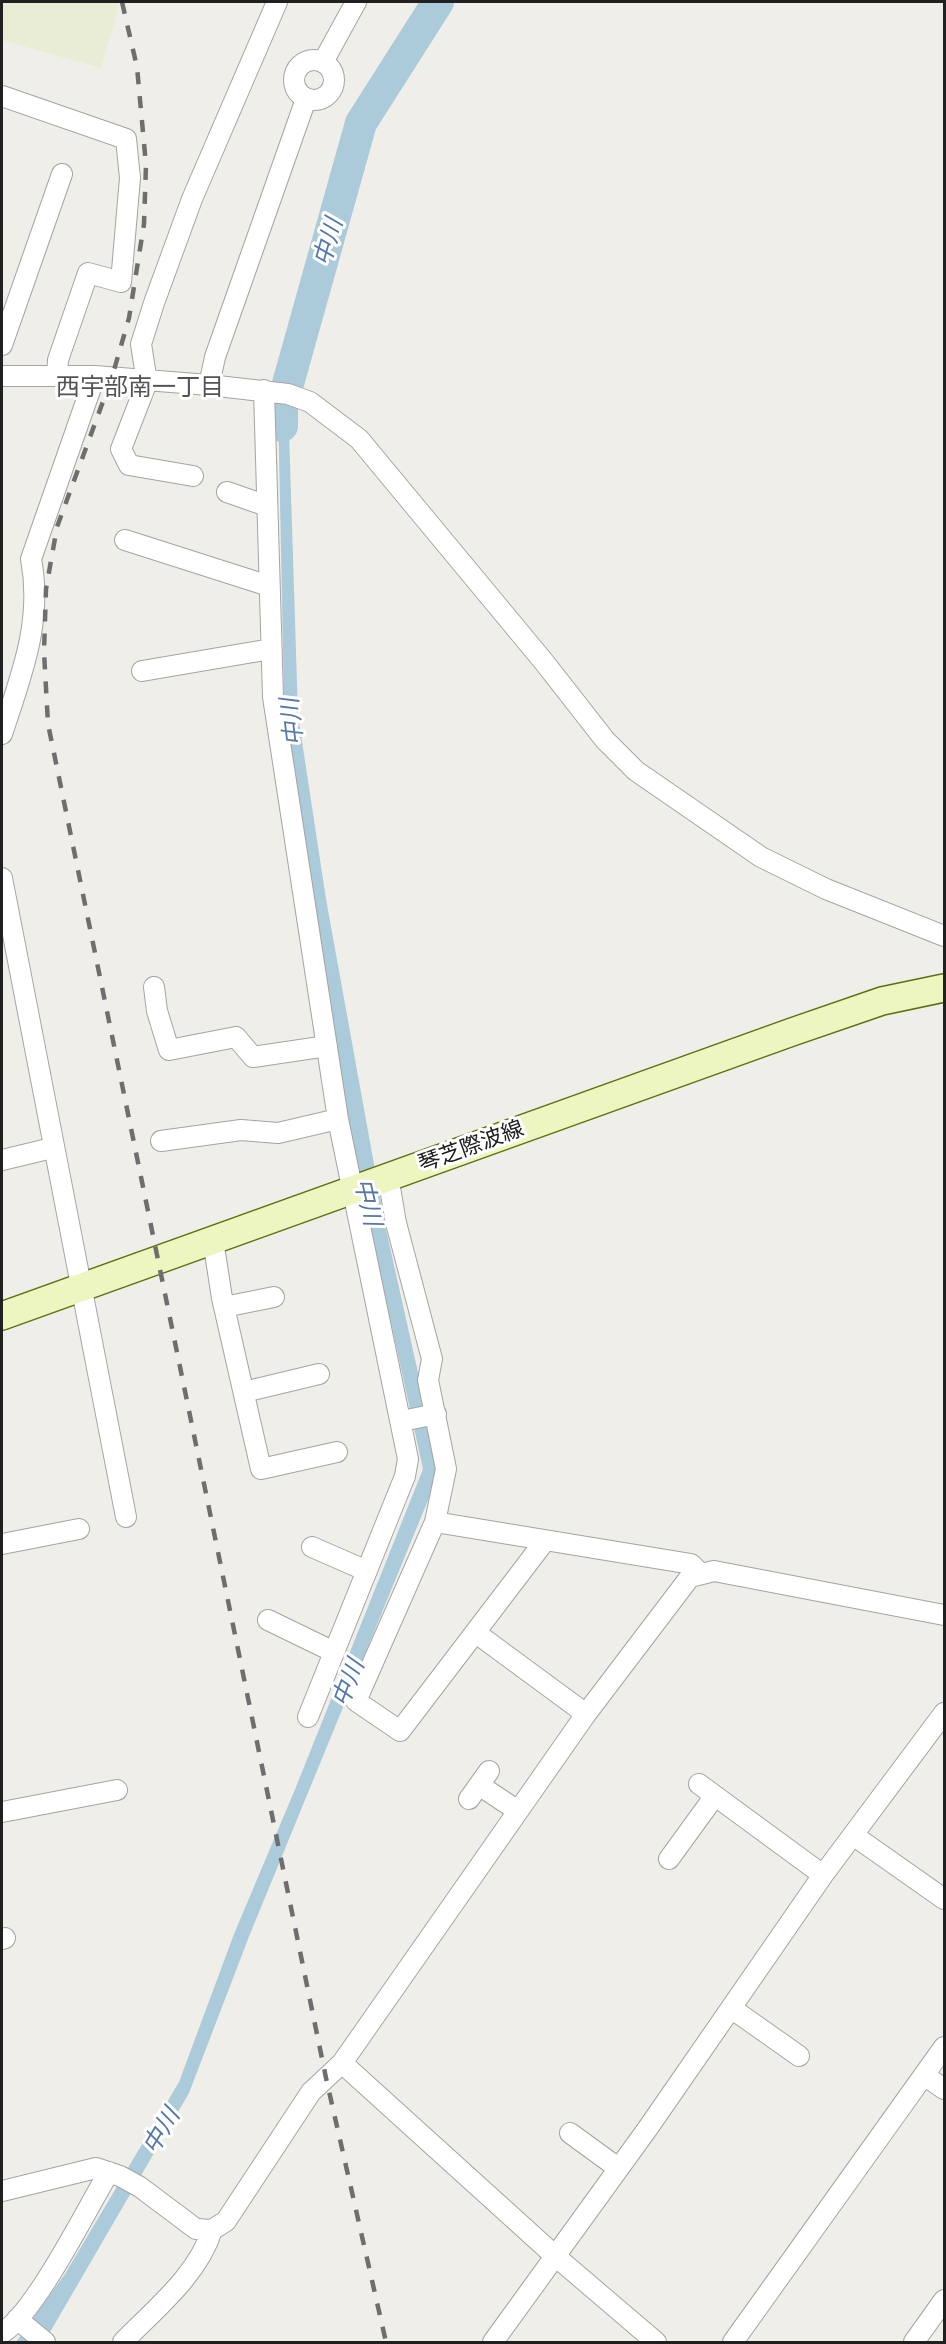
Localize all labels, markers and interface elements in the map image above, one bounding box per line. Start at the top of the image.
water label: 中川 [308,215,348,269]
district label: 西宇部南一丁目 [56,373,224,401]
water label: 中川 [275,696,309,748]
street label: 琴芝際波線 [415,1115,527,1177]
water label: 中川 [349,1175,387,1229]
water label: 中川 [326,1655,370,1711]
water label: 中川 [136,2103,186,2159]

